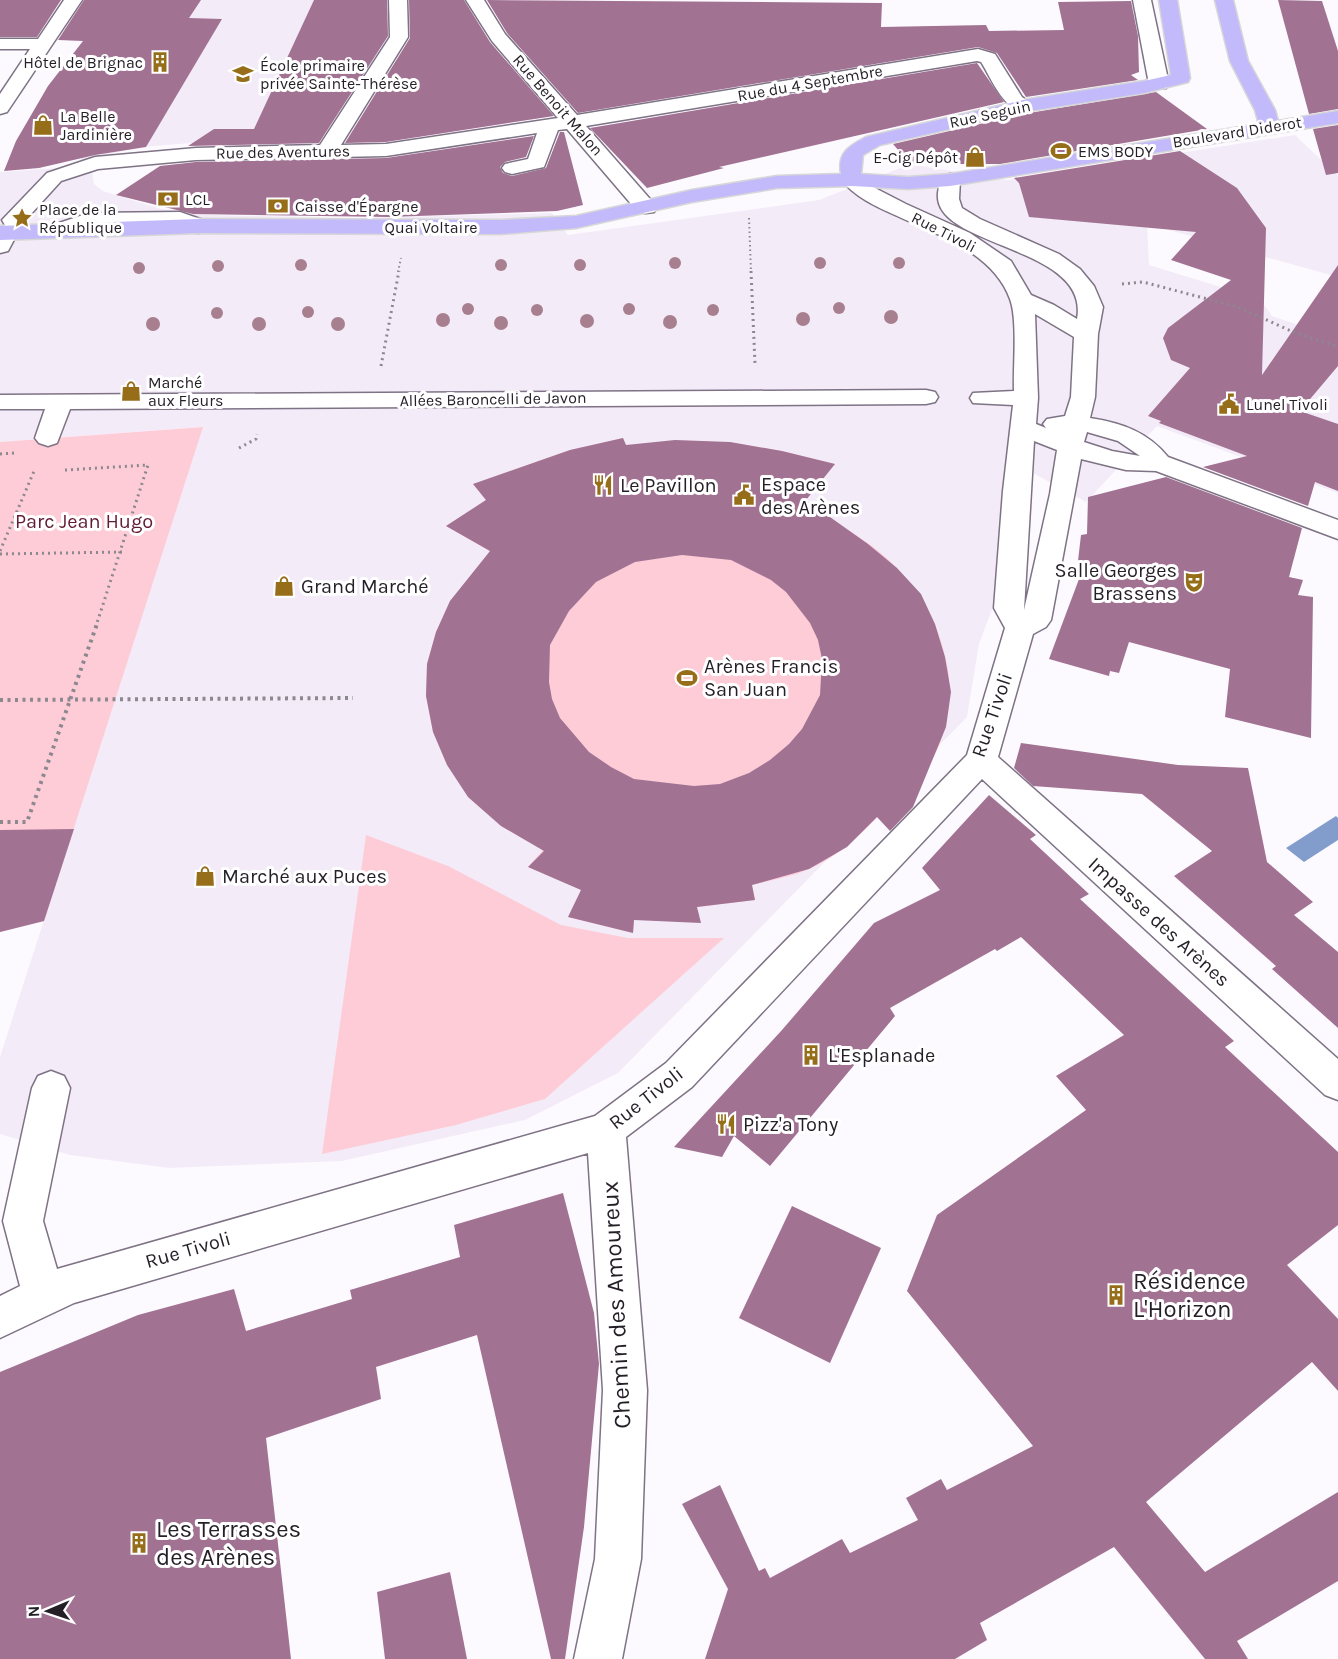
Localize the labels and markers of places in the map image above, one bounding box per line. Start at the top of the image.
building icon: Hôtel de Brignac [148,50,172,74]
place label: Hôtel de Brignac [23,53,143,72]
place label: École primaire privée Sainte-Thérèse [260,56,417,93]
school or university icon: École primaire privée Sainte-Thérèse [231,62,255,86]
place label: La Belle Jardinière [60,107,132,144]
shop icon: La Belle Jardinière [31,113,55,137]
sports icon: EMS BODY [1049,139,1073,163]
place label: EMS BODY [1078,142,1153,161]
shop icon: E-Cig Dépôt [963,145,987,169]
place label: E-Cig Dépôt [873,148,958,167]
bank icon: LCL [156,187,180,211]
place label: LCL [185,190,210,209]
bank icon: Caisse d'Épargne [266,194,290,218]
place label: Caisse d'Épargne [295,197,418,216]
place label: Place de la République [39,200,122,237]
place icon: Place de la République [10,206,34,230]
place label: Marché aux Fleurs [148,373,223,410]
shop icon: Marché aux Fleurs [119,379,143,403]
public building icon: Lunel Tivoli [1217,392,1241,416]
place label: Lunel Tivoli [1246,395,1328,414]
restaurant icon: Le Pavillon [591,473,615,497]
place label: Espace des Arènes [761,473,860,519]
place label: Le Pavillon [620,474,717,497]
public building icon: Espace des Arènes [732,483,756,507]
place label: Salle Georges Brassens [1055,559,1177,605]
theatre icon: Salle Georges Brassens [1182,570,1206,594]
shop icon: Grand Marché [272,574,296,598]
place label: Grand Marché [301,575,429,598]
place label: Arènes Francis San Juan [704,655,838,701]
sports icon: Arènes Francis San Juan [675,666,699,690]
shop icon: Marché aux Puces [193,864,217,888]
place label: Marché aux Puces [222,865,387,888]
building icon: L'Esplanade [799,1043,823,1067]
place label: L'Esplanade [828,1044,935,1067]
restaurant icon: Pizz'a Tony [714,1112,738,1136]
place label: Pizz'a Tony [743,1113,838,1136]
place label: Résidence L'Horizon [1133,1267,1246,1323]
building icon: Résidence L'Horizon [1104,1283,1128,1307]
place label: Les Terrasses des Arènes [156,1515,301,1571]
building icon: Les Terrasses des Arènes [127,1531,151,1555]

